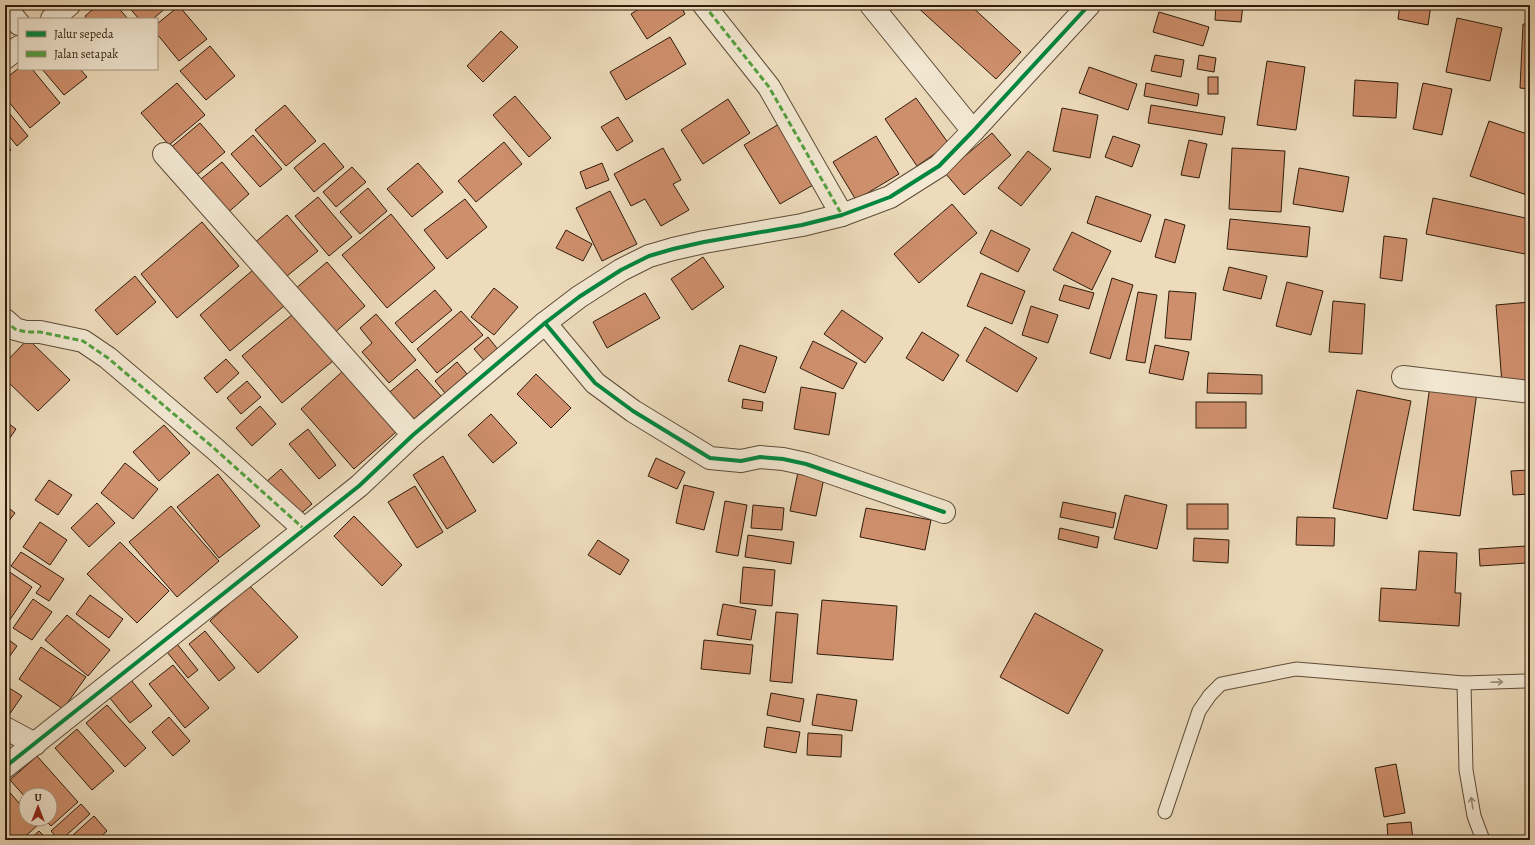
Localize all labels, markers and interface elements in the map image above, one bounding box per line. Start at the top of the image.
legend [18,18,158,70]
text: Jalur sepeda [54,26,114,42]
text: Jalan setapak [54,46,118,62]
one-way arrow [1490,679,1503,686]
north arrow [18,787,58,827]
text: U [34,790,42,805]
one-way arrow [1468,797,1476,810]

